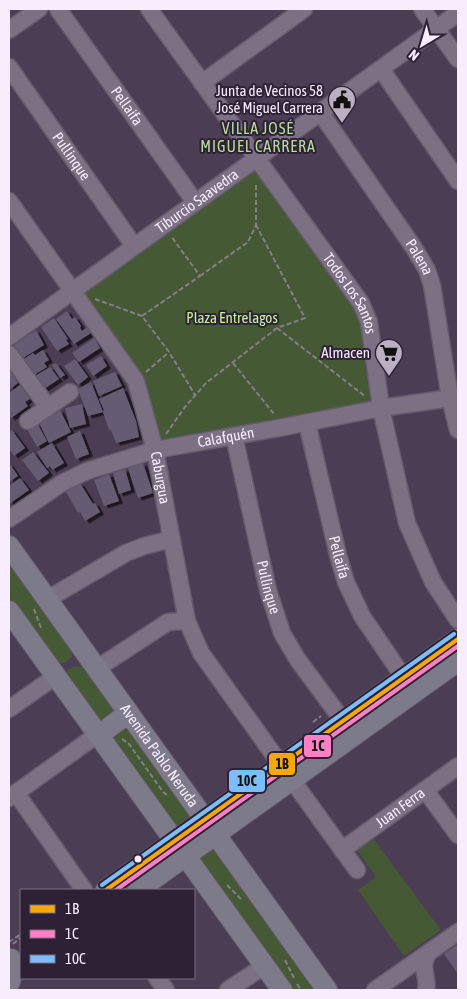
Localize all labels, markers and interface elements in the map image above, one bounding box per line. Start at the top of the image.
north arrow [397,20,447,70]
text: N [406,46,422,64]
place label: Junta de Vecinos 58 José Miguel Carrera [216,82,323,116]
street label: Pellaifa [108,83,147,128]
public building icon: Junta de Vecinos 58 José Miguel Carrera [327,85,357,124]
district label: VILLA JOSÉ MIGUEL CARRERA [200,119,316,155]
street label: Pullinque [49,129,94,183]
street label: Tiburcio Saavedra [152,165,242,236]
street label: Palena [402,236,437,277]
street label: Todos Los Santos [320,250,380,335]
park label: Plaza Entrelagos [186,309,278,326]
supermarket icon: Almacen [374,338,404,377]
place label: Almacen [321,344,370,361]
street label: Calafquén [196,423,256,450]
street label: Caburgua [147,450,174,505]
street label: Pellaifa [326,534,354,580]
street label: Pullinque [254,559,284,616]
street label: Avenida Pablo Neruda [117,701,202,810]
line badge: 1C [303,734,332,758]
text: 1C [312,738,325,754]
line badge: 1B [268,752,296,776]
text: 1B [275,756,289,772]
line badge: 10C [228,769,266,793]
text: 10C [237,773,257,789]
street label: Juan Ferra [372,784,428,831]
unlabelled marker [133,854,143,864]
legend [20,889,195,979]
text: 1B [65,900,79,917]
text: 1C [65,925,79,942]
text: 10C [65,950,86,967]

